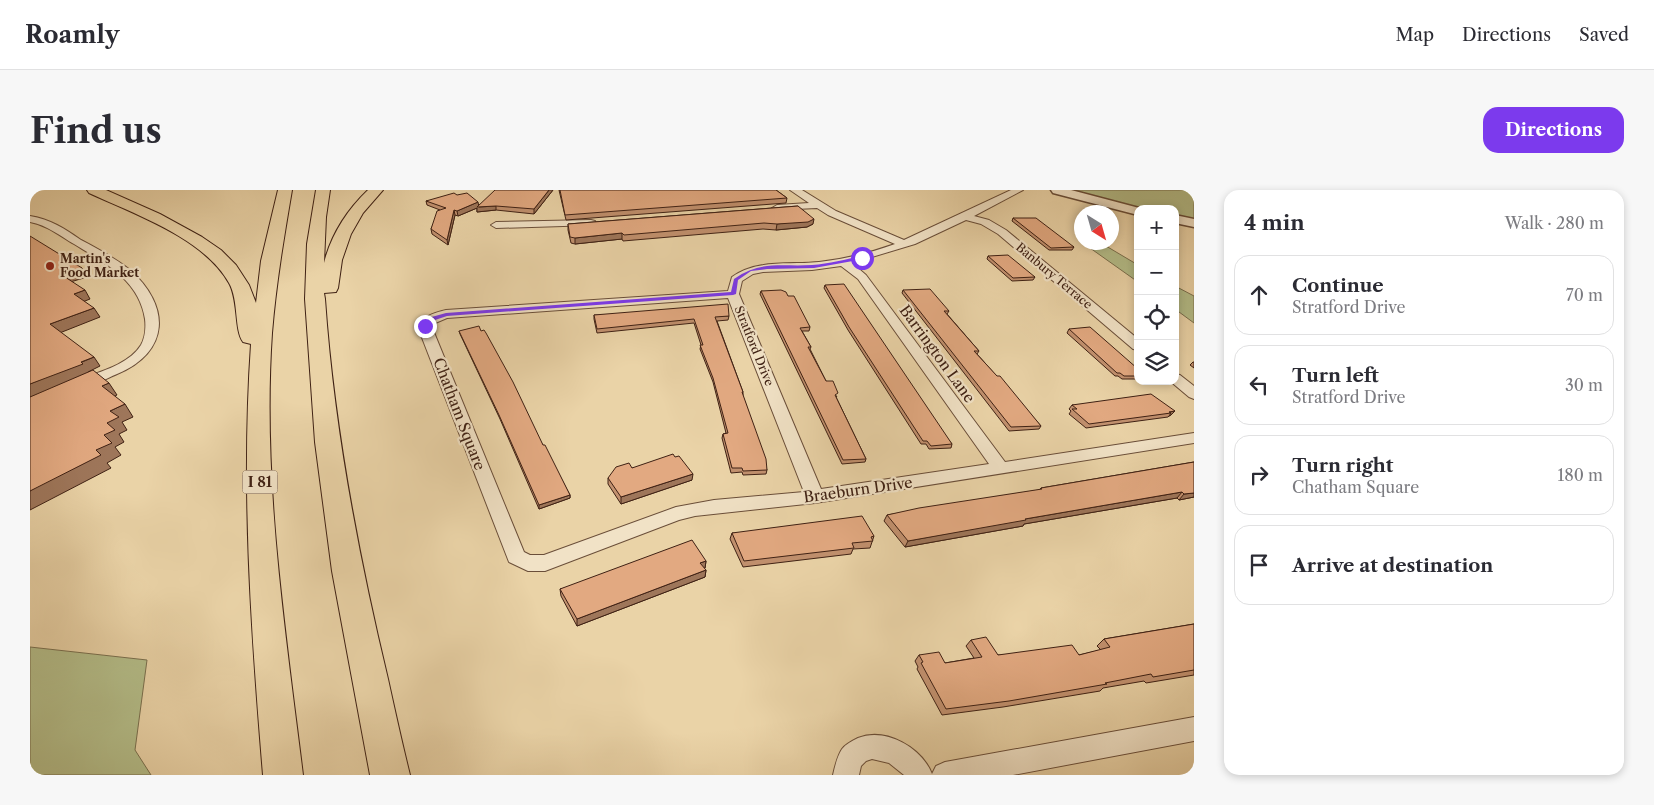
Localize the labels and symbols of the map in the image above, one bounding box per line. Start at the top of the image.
north arrow [1074,205,1119,250]
street label: Banbury Terrace [1013,239,1096,312]
route start [851,247,874,270]
place label: Martin's Food Market [60,251,139,280]
marker: Martin's Food Market [44,260,56,272]
street label: Barrington Lane [896,301,979,406]
street label: Stratford Drive [732,304,777,388]
route end [414,315,437,338]
street label: Chatham Square [429,355,490,473]
road number: I 81 [242,470,278,494]
street label: Braeburn Drive [802,472,914,507]

